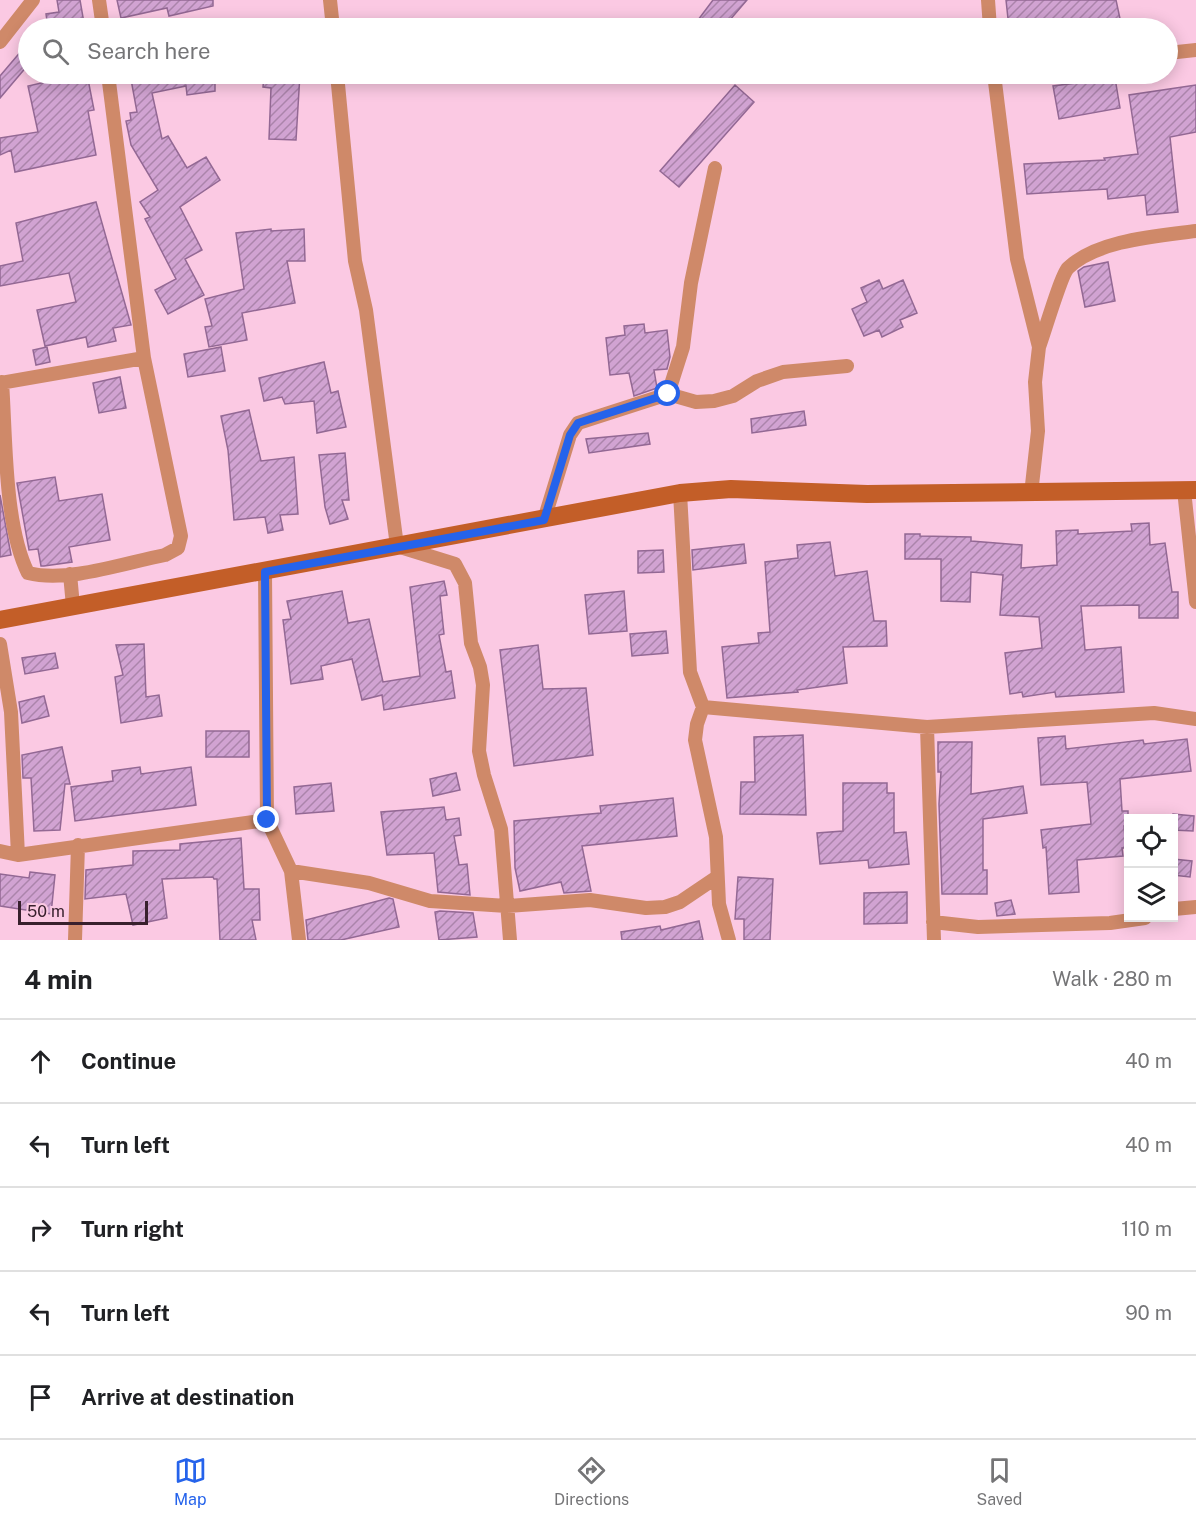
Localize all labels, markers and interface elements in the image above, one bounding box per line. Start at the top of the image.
search box [18,18,1178,84]
icon: search [39,35,72,68]
text: Search here [87,38,211,64]
route start [654,380,680,406]
route end [253,806,279,832]
map controls [1124,814,1178,922]
button: locate [1124,814,1178,868]
button: layers [1124,868,1178,922]
scale bar [18,898,148,926]
text: 50 m [27,902,65,921]
text: 4 min [24,964,93,995]
text: Walk · 280 m [1052,967,1172,991]
icon: ahead [24,1045,57,1078]
text: Continue [81,1048,176,1074]
text: 40 m [1125,1049,1172,1073]
icon: left [24,1129,57,1162]
text: Turn left [81,1132,170,1158]
text: 40 m [1125,1133,1172,1157]
icon: right [24,1213,57,1246]
text: Turn right [81,1216,184,1242]
text: 110 m [1121,1217,1172,1241]
icon: left [24,1297,57,1330]
text: Turn left [81,1300,170,1326]
text: 90 m [1125,1301,1172,1325]
icon: arrive [24,1381,57,1414]
text: Arrive at destination [81,1384,294,1410]
tab: Map [174,1454,207,1509]
tab: Directions [554,1454,629,1509]
tab: Saved [977,1454,1022,1509]

